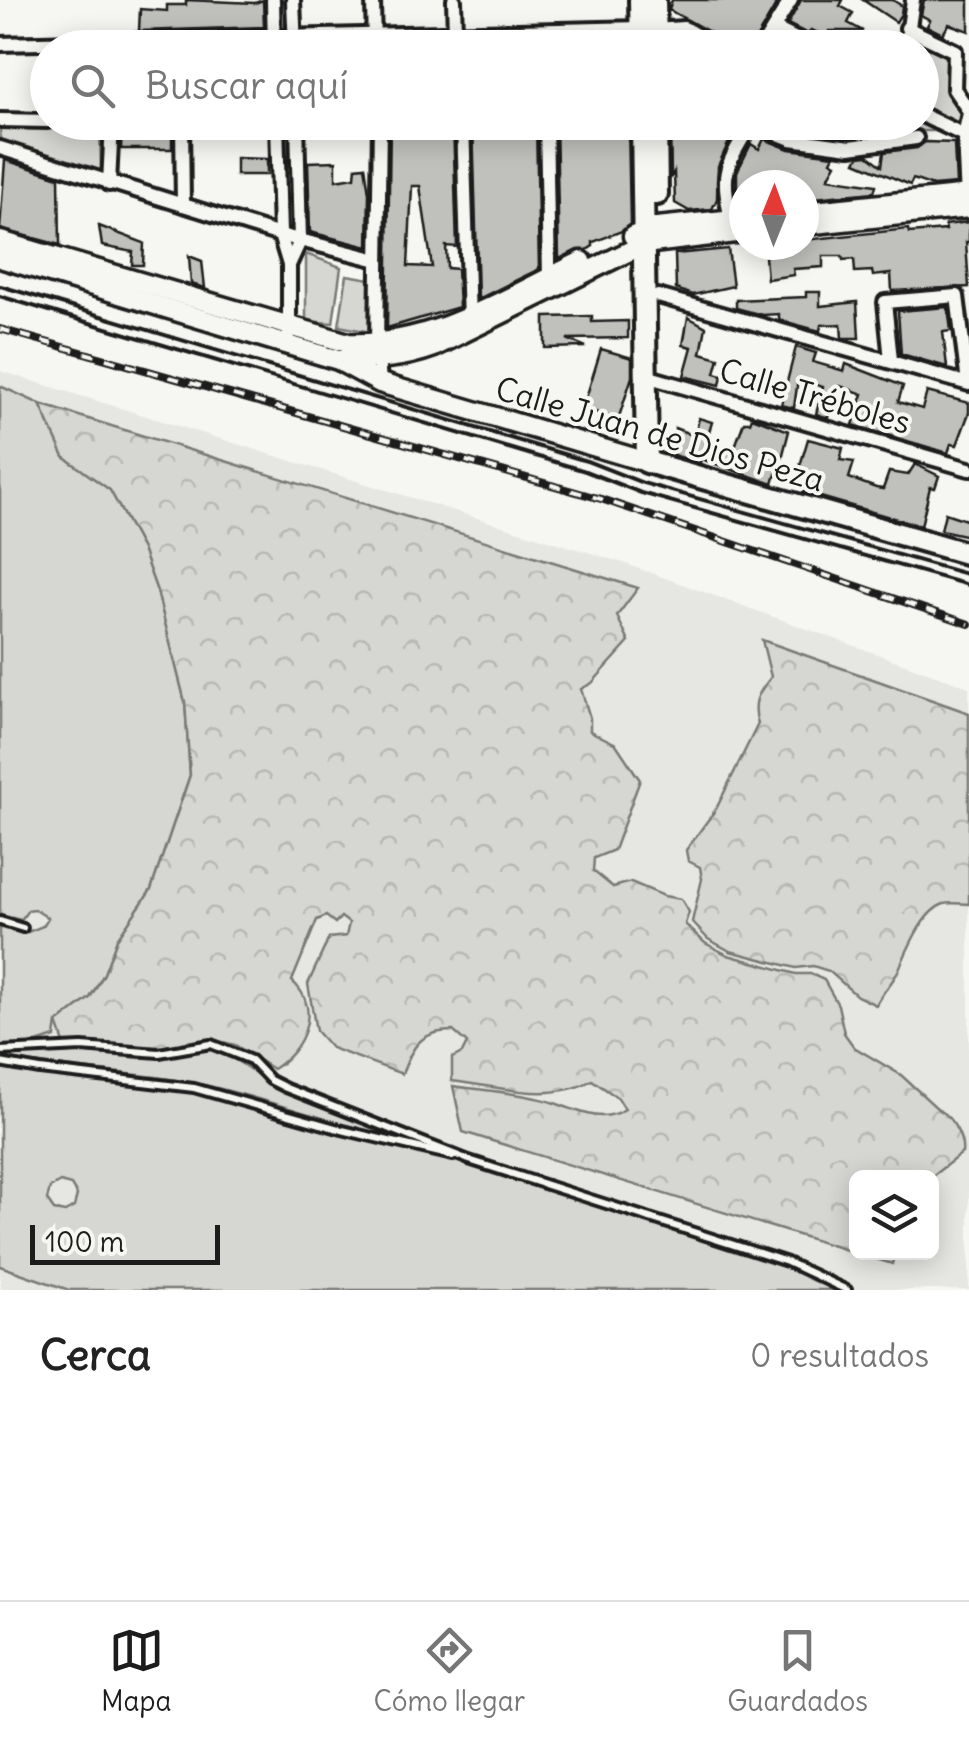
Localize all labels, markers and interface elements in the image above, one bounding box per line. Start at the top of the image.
search box [30,30,939,140]
icon: search [65,58,120,113]
text: Buscar aquí [145,62,348,109]
north arrow [729,170,819,260]
street label: Calle Tréboles [715,349,915,443]
street label: Calle Juan de Dios Peza [491,367,829,501]
map controls [849,1170,939,1260]
button: layers [849,1170,939,1260]
scale bar [30,1220,220,1264]
text: 100 m [45,1224,124,1260]
text: Cerca [40,1329,151,1381]
text: 0 resultados [750,1335,929,1376]
tab: Mapa [101,1623,171,1719]
tab: Cómo llegar [374,1623,525,1719]
tab: Guardados [727,1623,868,1719]

